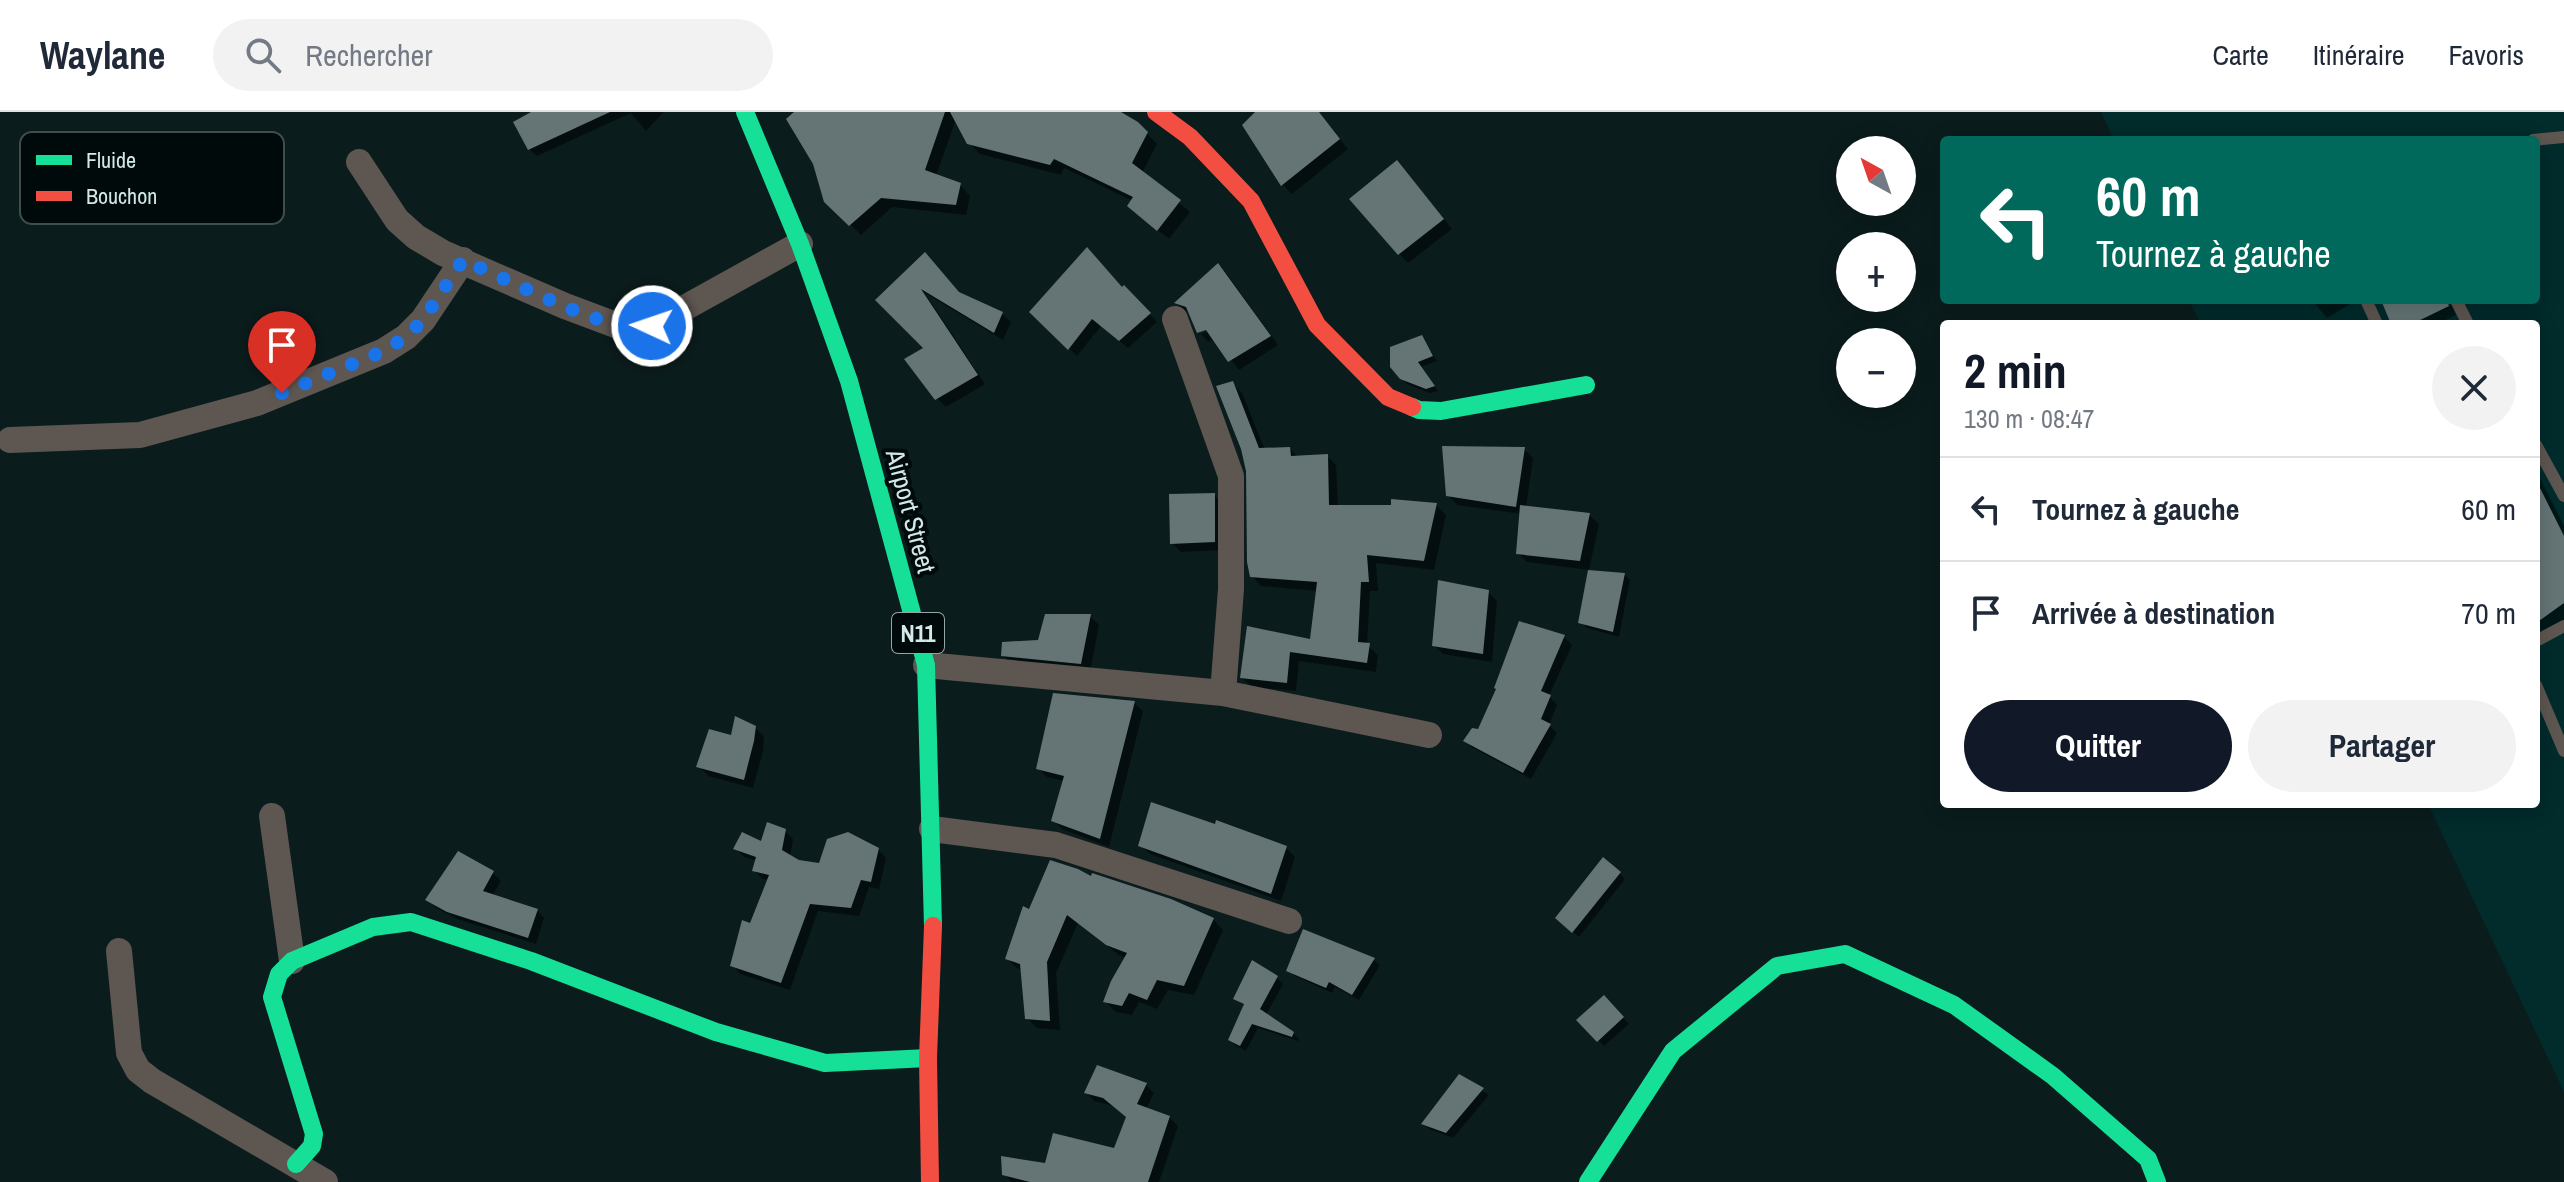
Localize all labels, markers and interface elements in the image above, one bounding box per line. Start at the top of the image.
search box [213,19,773,91]
text: Waylane [40,30,165,81]
icon: search [241,33,285,77]
text: Rechercher [305,35,432,75]
text: Carte [2213,36,2269,74]
text: Itinéraire [2313,36,2405,74]
text: Favoris [2449,36,2524,74]
legend [20,132,284,224]
north arrow [1836,136,1916,216]
map controls [1836,136,1916,408]
text: Fluide [86,145,136,175]
text: 60 m [2096,158,2201,233]
icon: left [1964,168,2068,272]
text: Bouchon [86,181,157,211]
text: Tournez à gauche [2096,230,2331,278]
button: + [1836,232,1916,312]
position arrow [610,284,694,368]
pin [248,311,316,393]
icon: arrive [260,323,304,367]
button: − [1836,328,1916,408]
text: 2 min [1964,338,2067,403]
button: close [2432,346,2516,430]
text: 130 m · 08:47 [1964,401,2094,436]
street label: Airport Street [877,444,944,577]
icon: left [1964,487,2008,531]
text: Tournez à gauche [2032,489,2239,529]
text: 60 m [2461,489,2516,529]
icon: arrive [1964,591,2008,635]
text: Arrivée à destination [2032,593,2275,633]
text: 70 m [2461,593,2516,633]
road number: N11 [892,613,944,653]
button: Quitter [1964,700,2232,792]
button: Partager [2248,700,2516,792]

